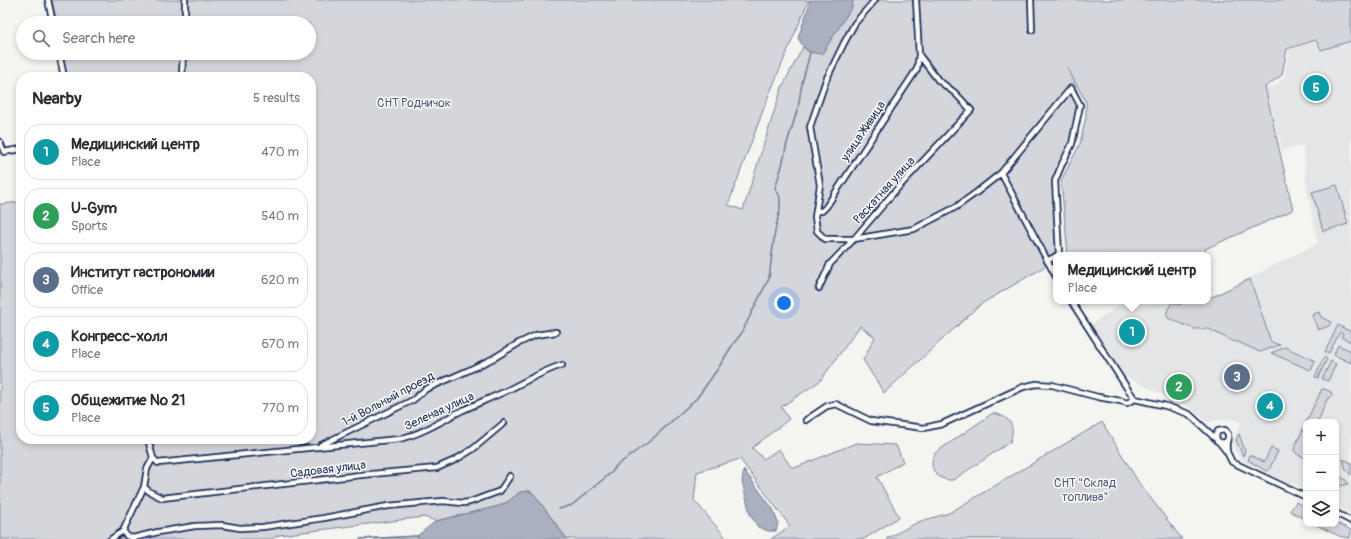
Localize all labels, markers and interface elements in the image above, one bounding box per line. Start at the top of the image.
search box [16,16,316,60]
icon: search [30,27,52,49]
text: Search here [62,29,135,48]
pin: 5 [1303,73,1329,103]
text: Nearby [32,88,81,109]
text: 5 results [253,90,300,106]
park label: СНТ Родничок [377,96,451,111]
street label: улица Живица [837,98,889,165]
text: Медицинский центр [71,135,200,154]
text: 1 [43,144,49,160]
text: 470 m [261,144,299,160]
street label: Раскатная улица [850,153,919,227]
text: Place [71,154,100,170]
text: U-Gym [71,199,117,218]
text: 2 [42,208,50,224]
text: 540 m [261,208,299,224]
text: Sports [71,218,107,234]
popup [1053,252,1211,304]
text: Медицинский центр [1068,261,1196,280]
text: Институт гастрономии [71,263,215,282]
text: 3 [42,272,50,288]
text: 620 m [261,272,299,288]
text: Place [1068,280,1097,296]
text: Office [71,282,103,298]
your location [774,293,794,313]
pin: 1 [1119,317,1145,347]
text: Конгресс-холл [71,327,168,346]
text: 4 [42,336,50,352]
text: 670 m [261,336,299,352]
text: Place [71,346,100,362]
pin: 3 [1224,362,1250,392]
street label: 1-й Вольный проезд [339,368,438,430]
pin: 2 [1166,372,1192,402]
street label: Зеленая улица [402,389,477,434]
text: Общежитие № 21 [71,391,185,410]
pin: 4 [1257,391,1283,421]
text: 5 [42,400,50,416]
text: 770 m [262,400,299,416]
text: Place [71,410,100,426]
map controls [1303,419,1339,527]
button: + [1303,419,1339,455]
button: − [1303,455,1339,491]
street label: Садовая улица [289,457,367,482]
park label: СНТ "Склад топлива" [1054,476,1117,505]
button: layers [1303,491,1339,527]

